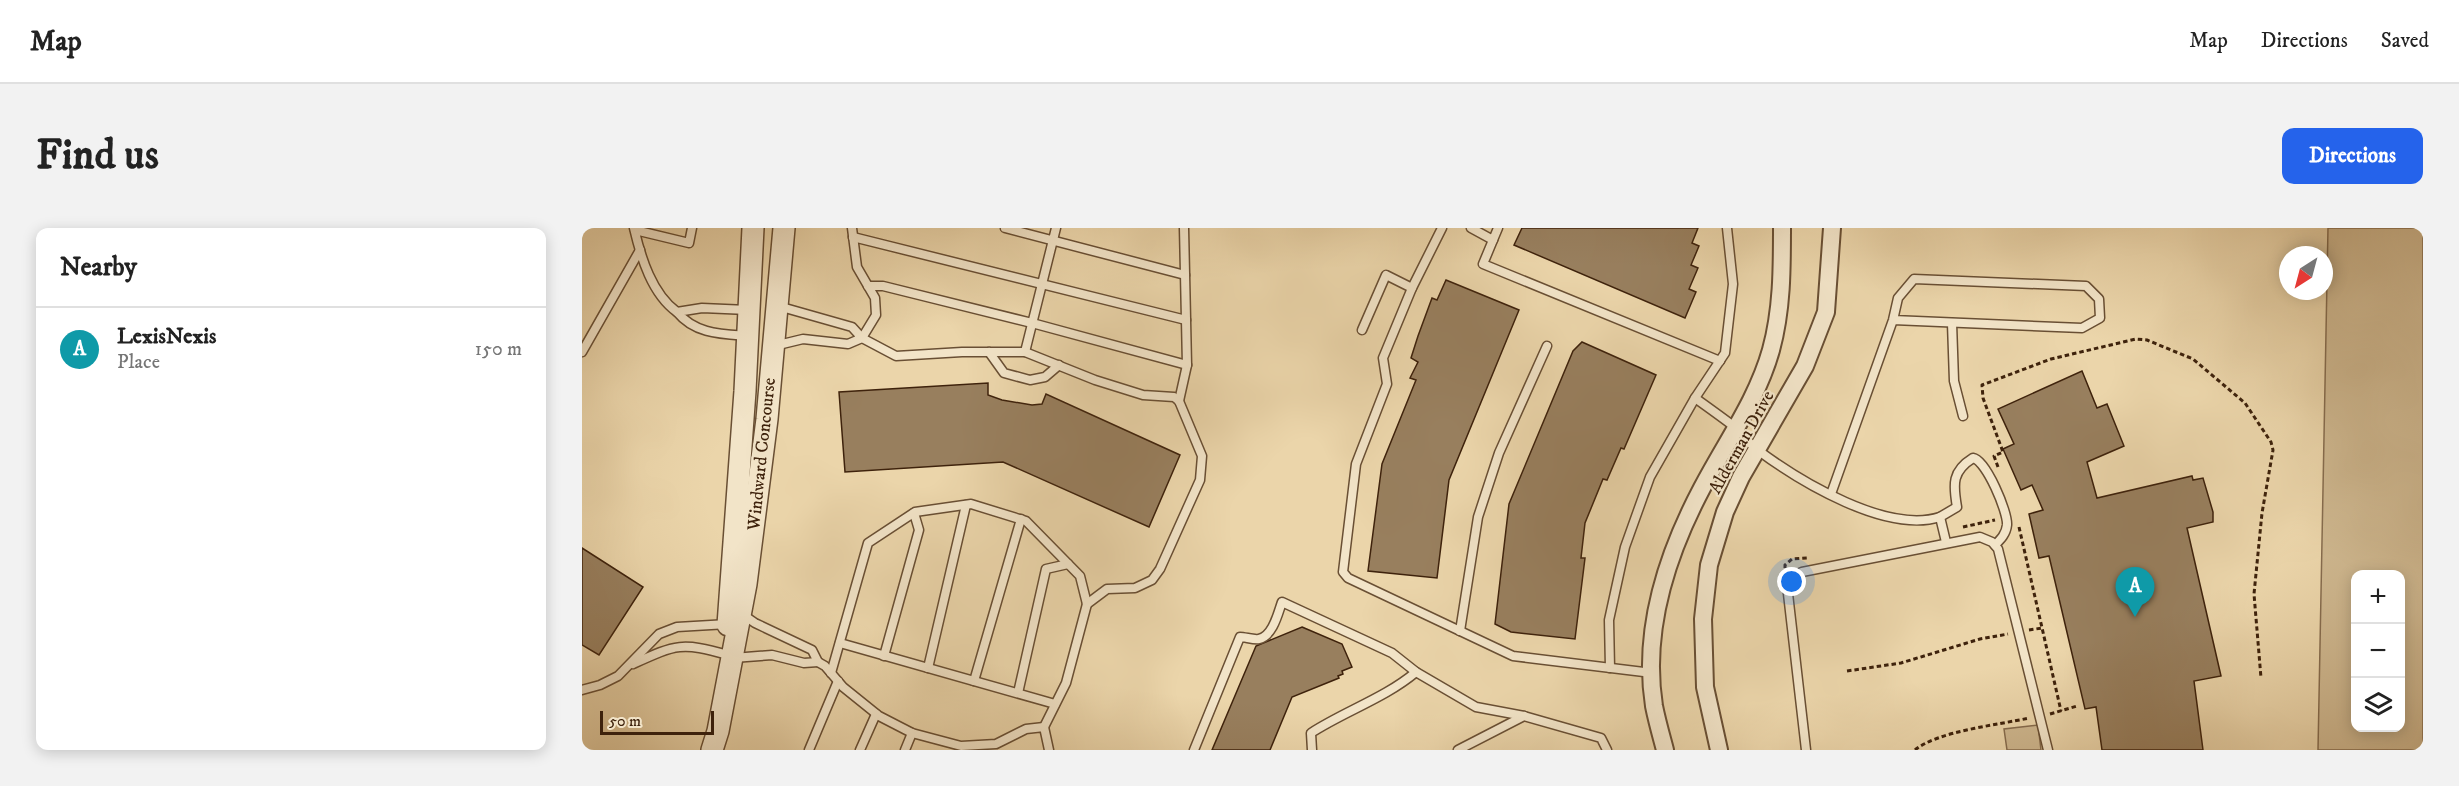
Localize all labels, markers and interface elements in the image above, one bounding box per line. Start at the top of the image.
text: Map [30,24,82,59]
text: Map [2189,28,2228,54]
text: Directions [2261,28,2348,54]
text: Saved [2381,28,2429,54]
button: Directions [2282,128,2423,184]
text: Find us [36,130,159,182]
north arrow [2279,246,2333,300]
text: Nearby [60,251,137,284]
text: LexisNexis [117,323,216,350]
text: A [73,337,86,362]
text: 150 m [475,337,522,362]
text: Place [117,350,160,375]
street label: Windward Concourse [743,377,781,533]
street label: Alderman Drive [1704,387,1779,498]
your location [1777,567,1806,596]
pin: A [2116,568,2154,617]
map controls [2351,570,2405,732]
button: + [2351,570,2405,624]
button: − [2351,624,2405,678]
button: layers [2351,678,2405,732]
scale bar [600,708,714,736]
text: 50 m [609,711,641,731]

